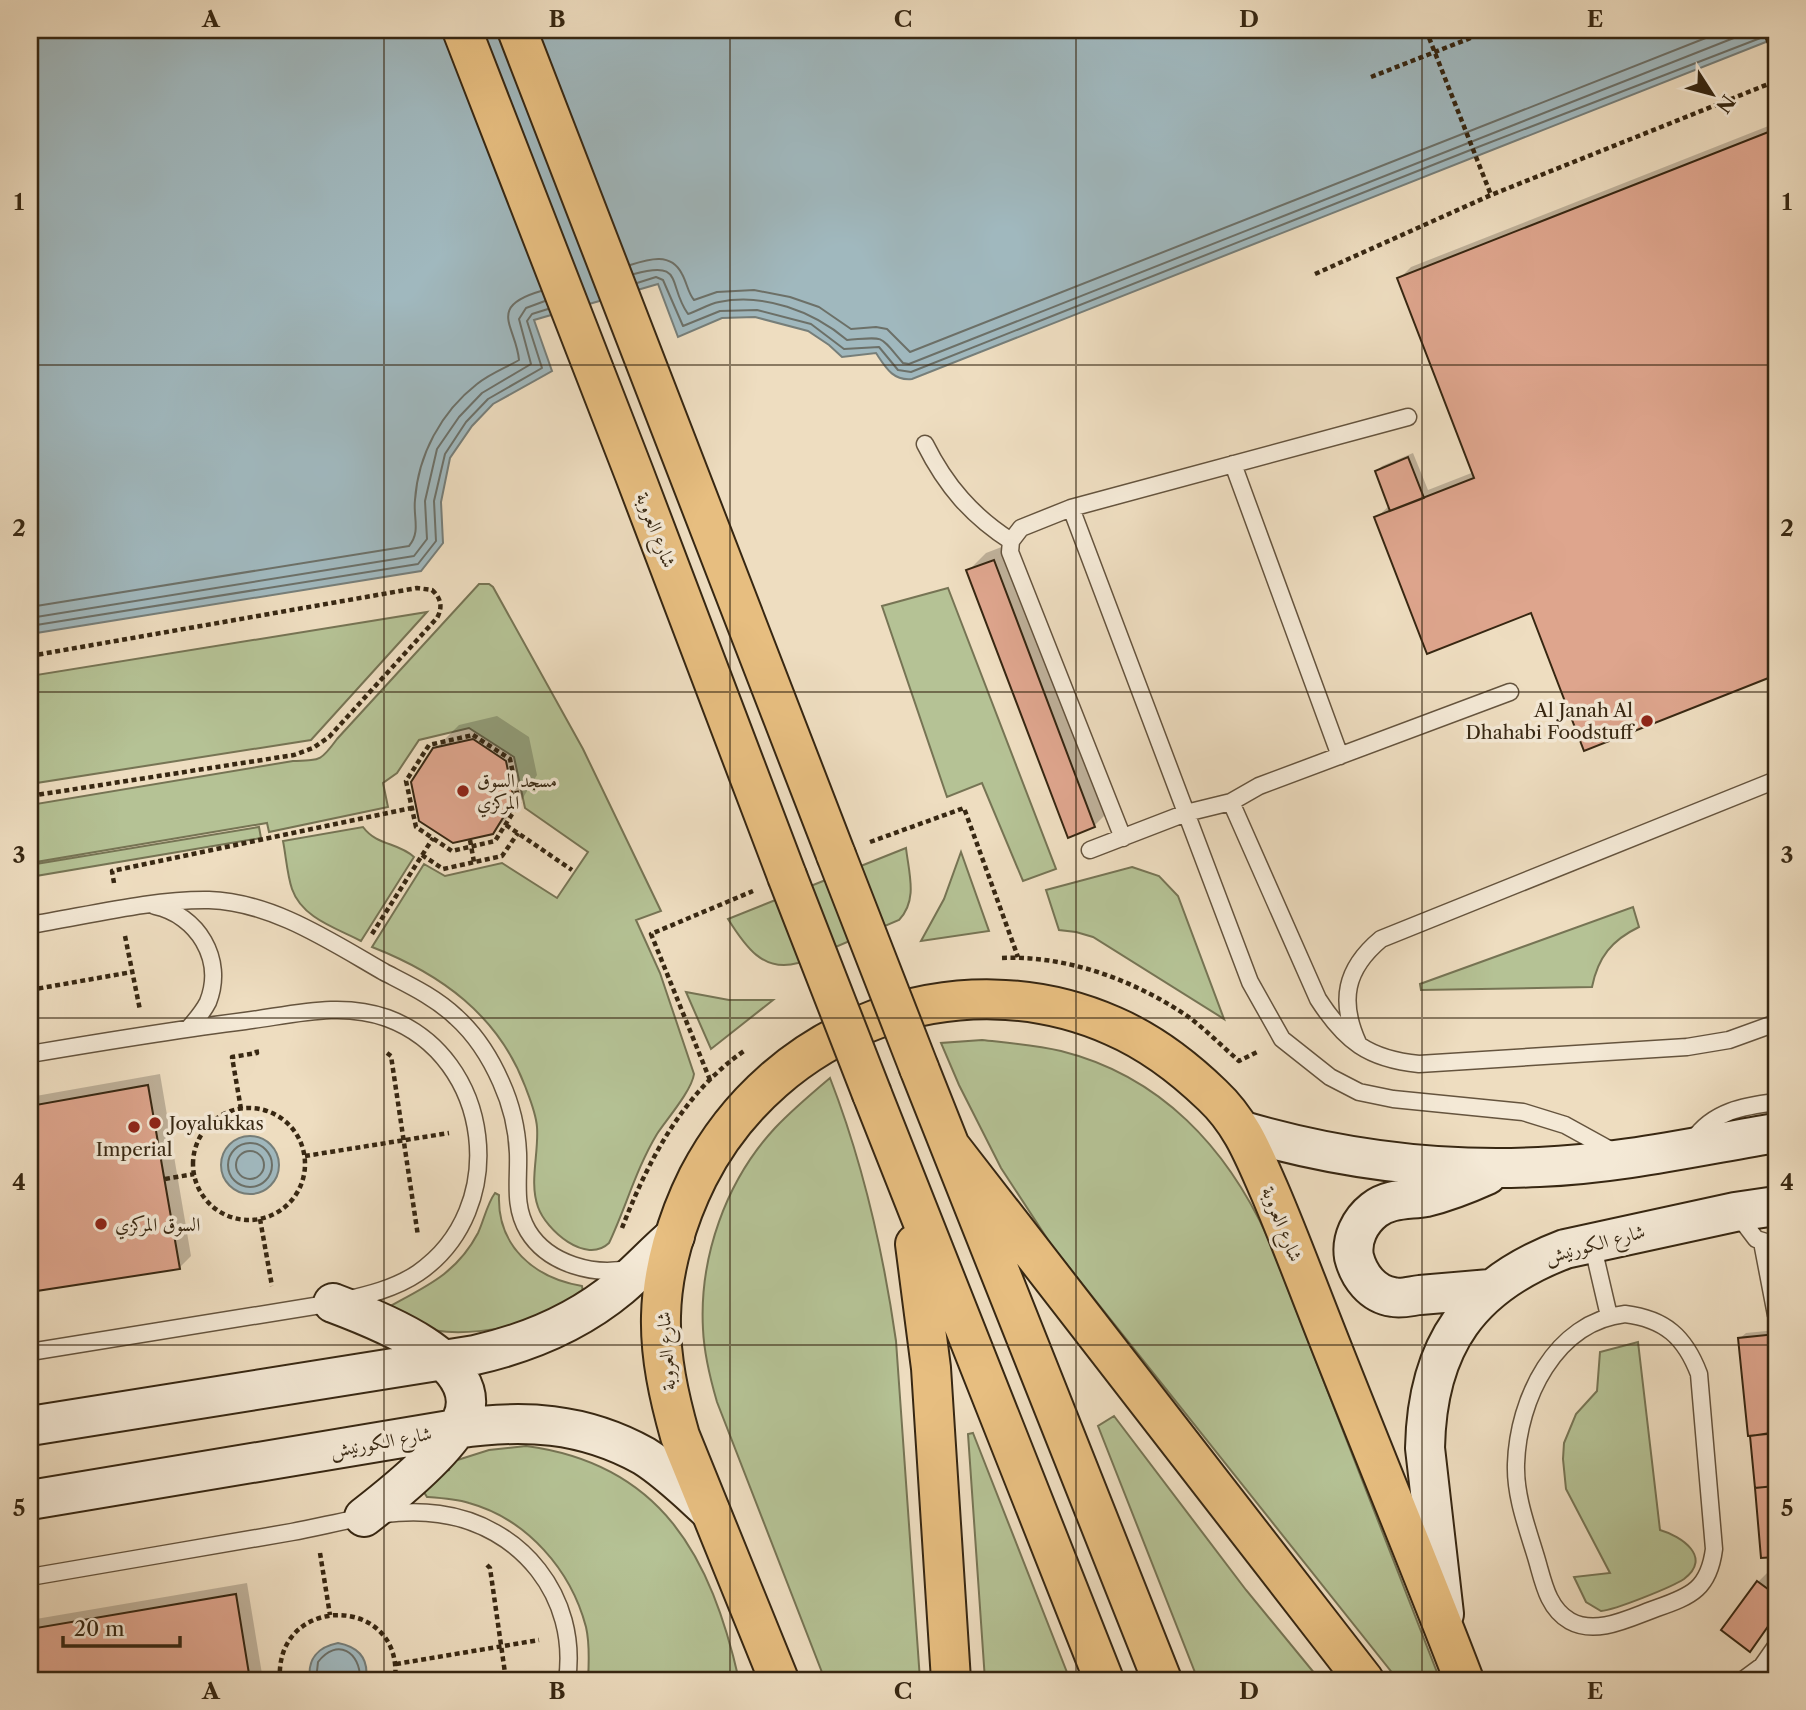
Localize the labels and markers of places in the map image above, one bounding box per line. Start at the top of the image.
place label: Al Janah Al Dhahabi Foodstuff [1466,699,1635,744]
marker: Al Janah Al Dhahabi Foodstuff [1639,713,1655,729]
place label: مسجد السوق المركزي [477,769,557,818]
marker: مسجد السوق المركزي [455,783,471,799]
place label: Joyalukkas [166,1112,264,1135]
marker: Joyalukkas [147,1115,163,1131]
marker: Imperial [126,1119,142,1135]
place label: Imperial [96,1138,173,1161]
place label: السوق المركزي [115,1213,200,1240]
marker: السوق المركزي [93,1216,109,1232]

